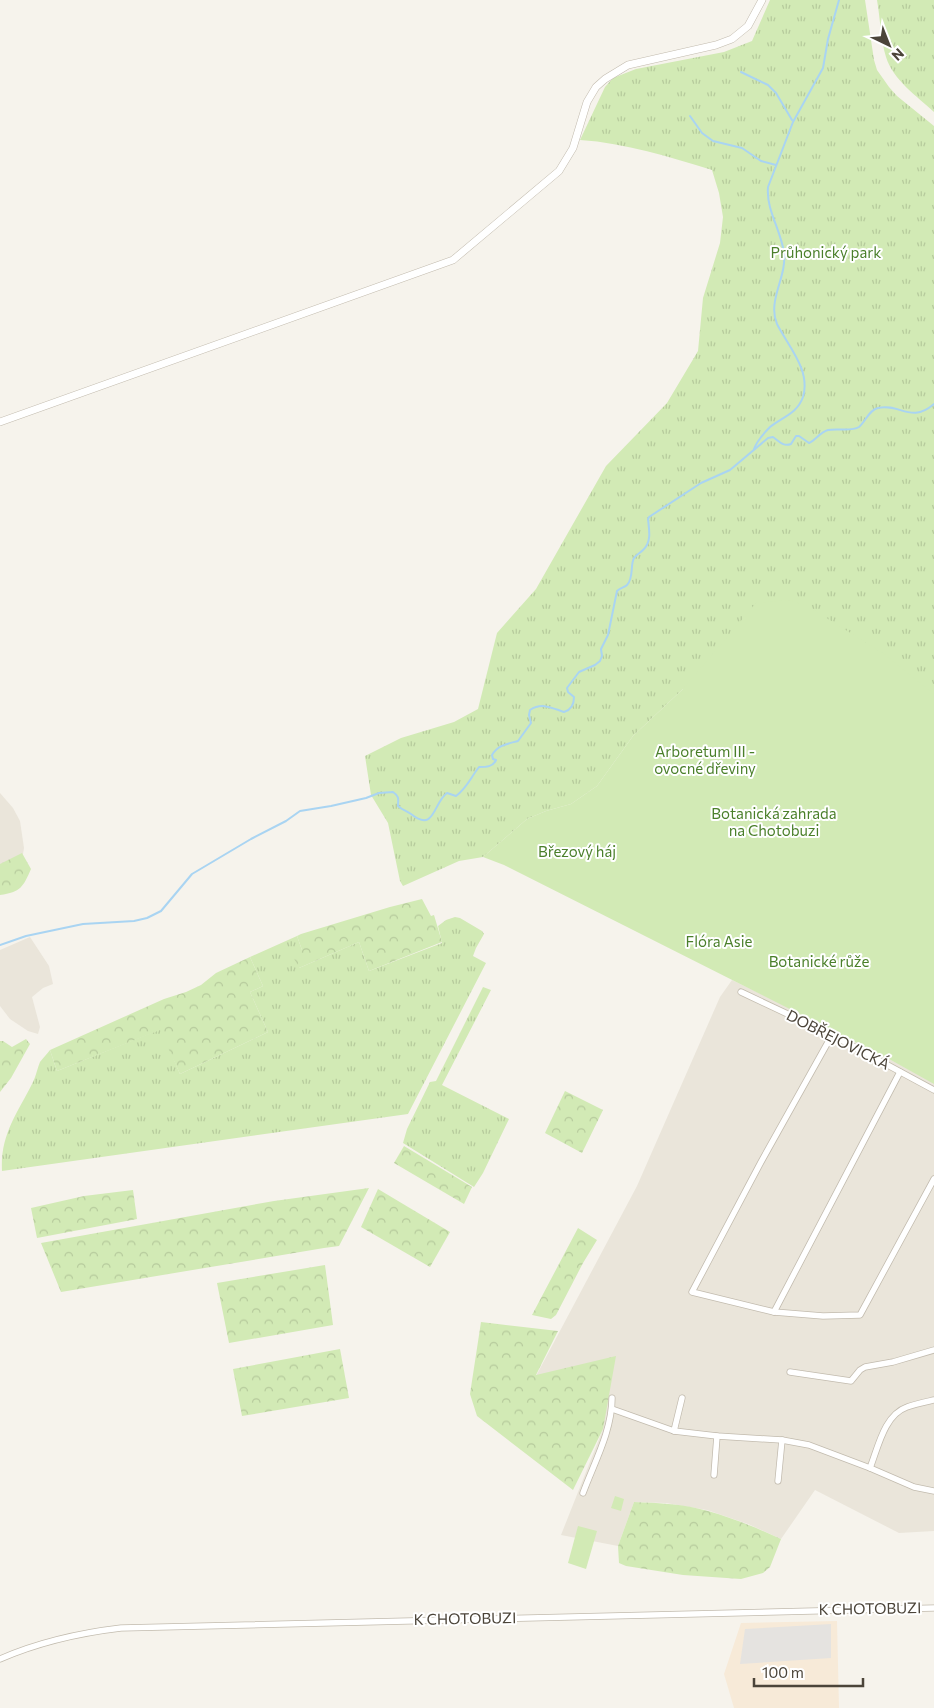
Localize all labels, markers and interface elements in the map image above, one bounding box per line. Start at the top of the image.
north arrow [864,20,914,70]
text: N [889,45,908,65]
park label: Průhonický park [771,243,881,261]
park label: Arboretum III - ovocné dřeviny [654,742,756,777]
park label: Botanická zahrada na Chotobuzi [711,804,837,839]
park label: Březový háj [538,842,616,860]
park label: Flóra Asie [686,932,753,950]
park label: Botanické růže [769,952,869,970]
street label: DOBŘEJOVICKÁ [784,1004,894,1073]
street label: K CHOTOBUZI [819,1598,921,1618]
street label: K CHOTOBUZI [414,1608,516,1628]
scale bar [754,1656,863,1688]
text: 100 m [762,1663,804,1681]

